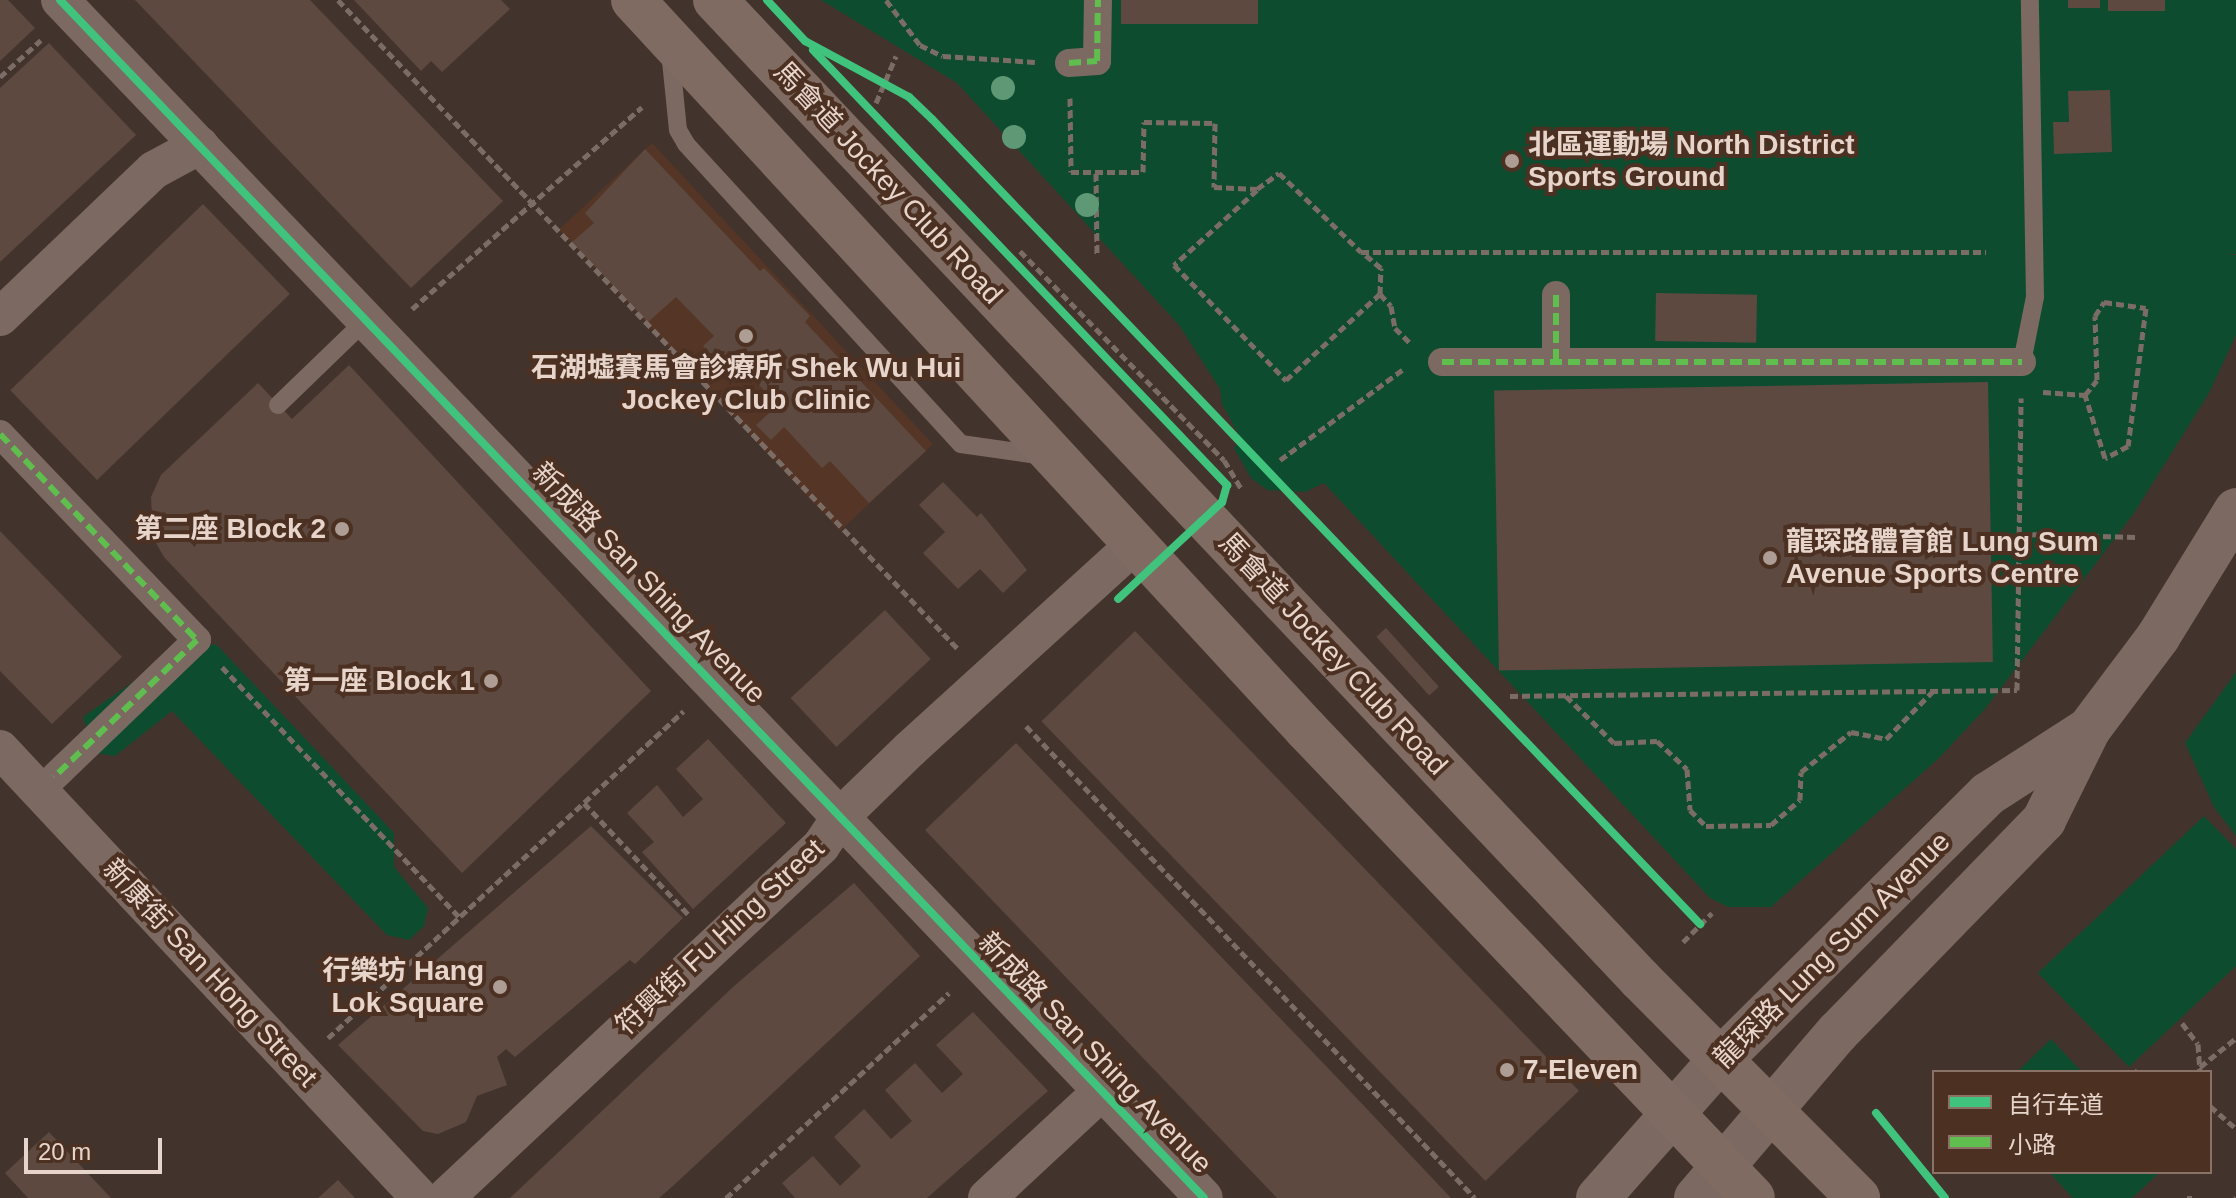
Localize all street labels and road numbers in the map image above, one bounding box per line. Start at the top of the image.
street label: 馬會道 Jockey Club Road [767,55,1009,311]
street label: 新成路 San Shing Avenue [525,455,773,711]
street label: 馬會道 Jockey Club Road [1212,526,1454,782]
street label: 龍琛路 Lung Sum Avenue [1706,824,1958,1076]
street label: 符興街 Fu Hing Street [609,832,831,1042]
street label: 新康街 San Hong Street [96,852,324,1094]
street label: 新成路 San Shing Avenue [971,925,1219,1181]

